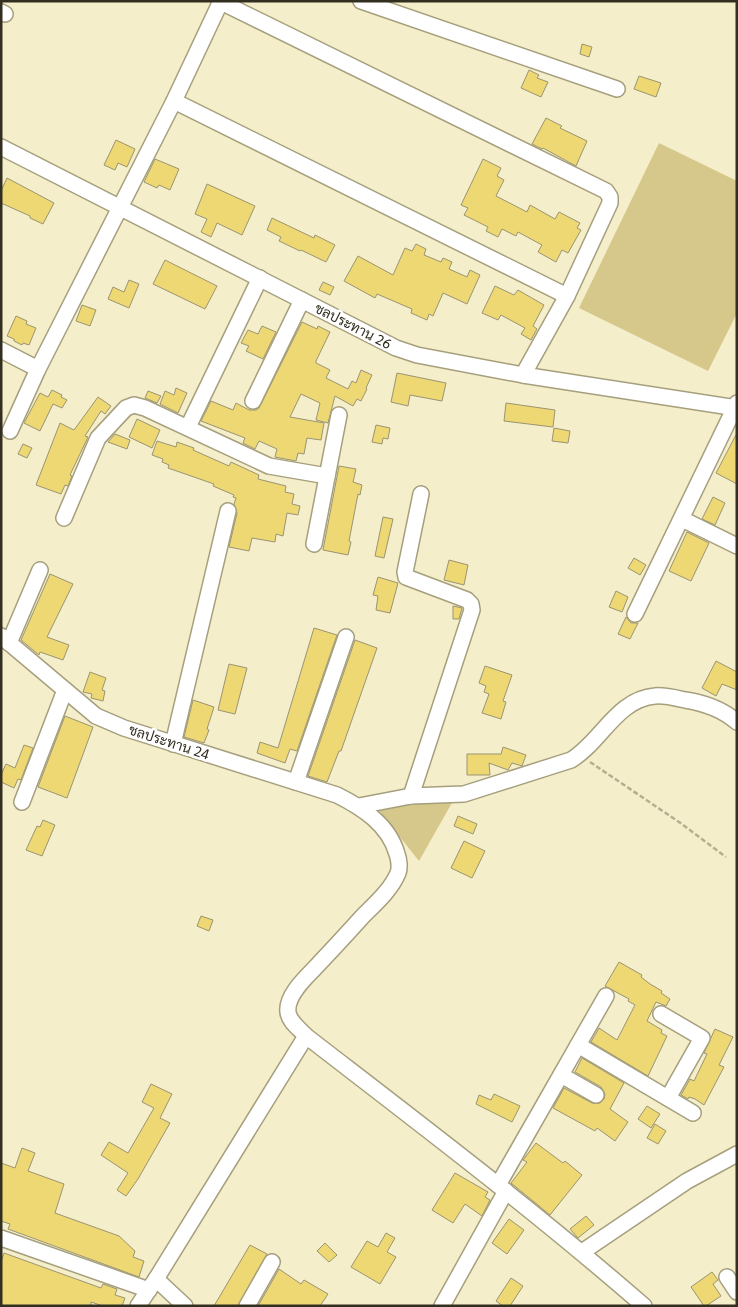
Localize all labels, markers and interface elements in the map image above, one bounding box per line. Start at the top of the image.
street label: ชลประทาน 26 [312,298,395,352]
street label: ชลประทาน 24 [127,720,212,763]

